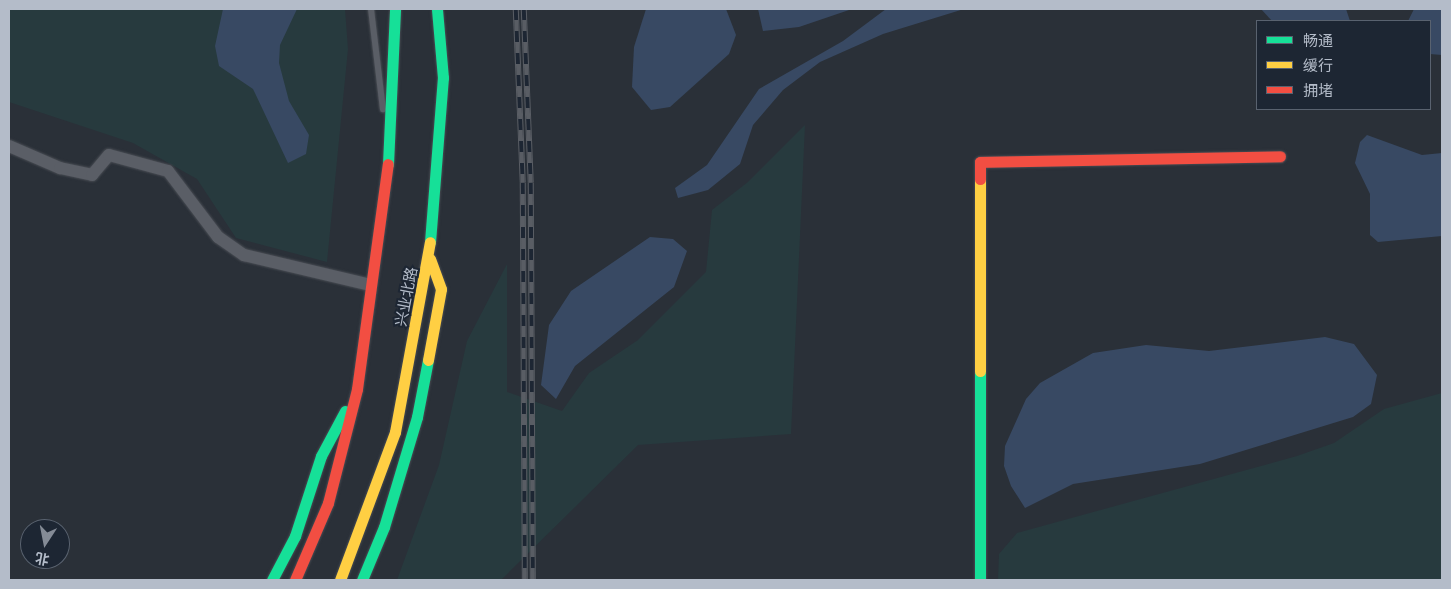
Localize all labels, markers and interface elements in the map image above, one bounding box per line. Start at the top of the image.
legend [1256,20,1431,110]
text: 畅通 [1303,32,1333,50]
text: 缓行 [1303,57,1333,75]
text: 拥堵 [1303,82,1333,100]
street label: 兴业北路 [392,266,422,328]
north arrow [20,519,70,569]
text: 北 [34,549,51,568]

